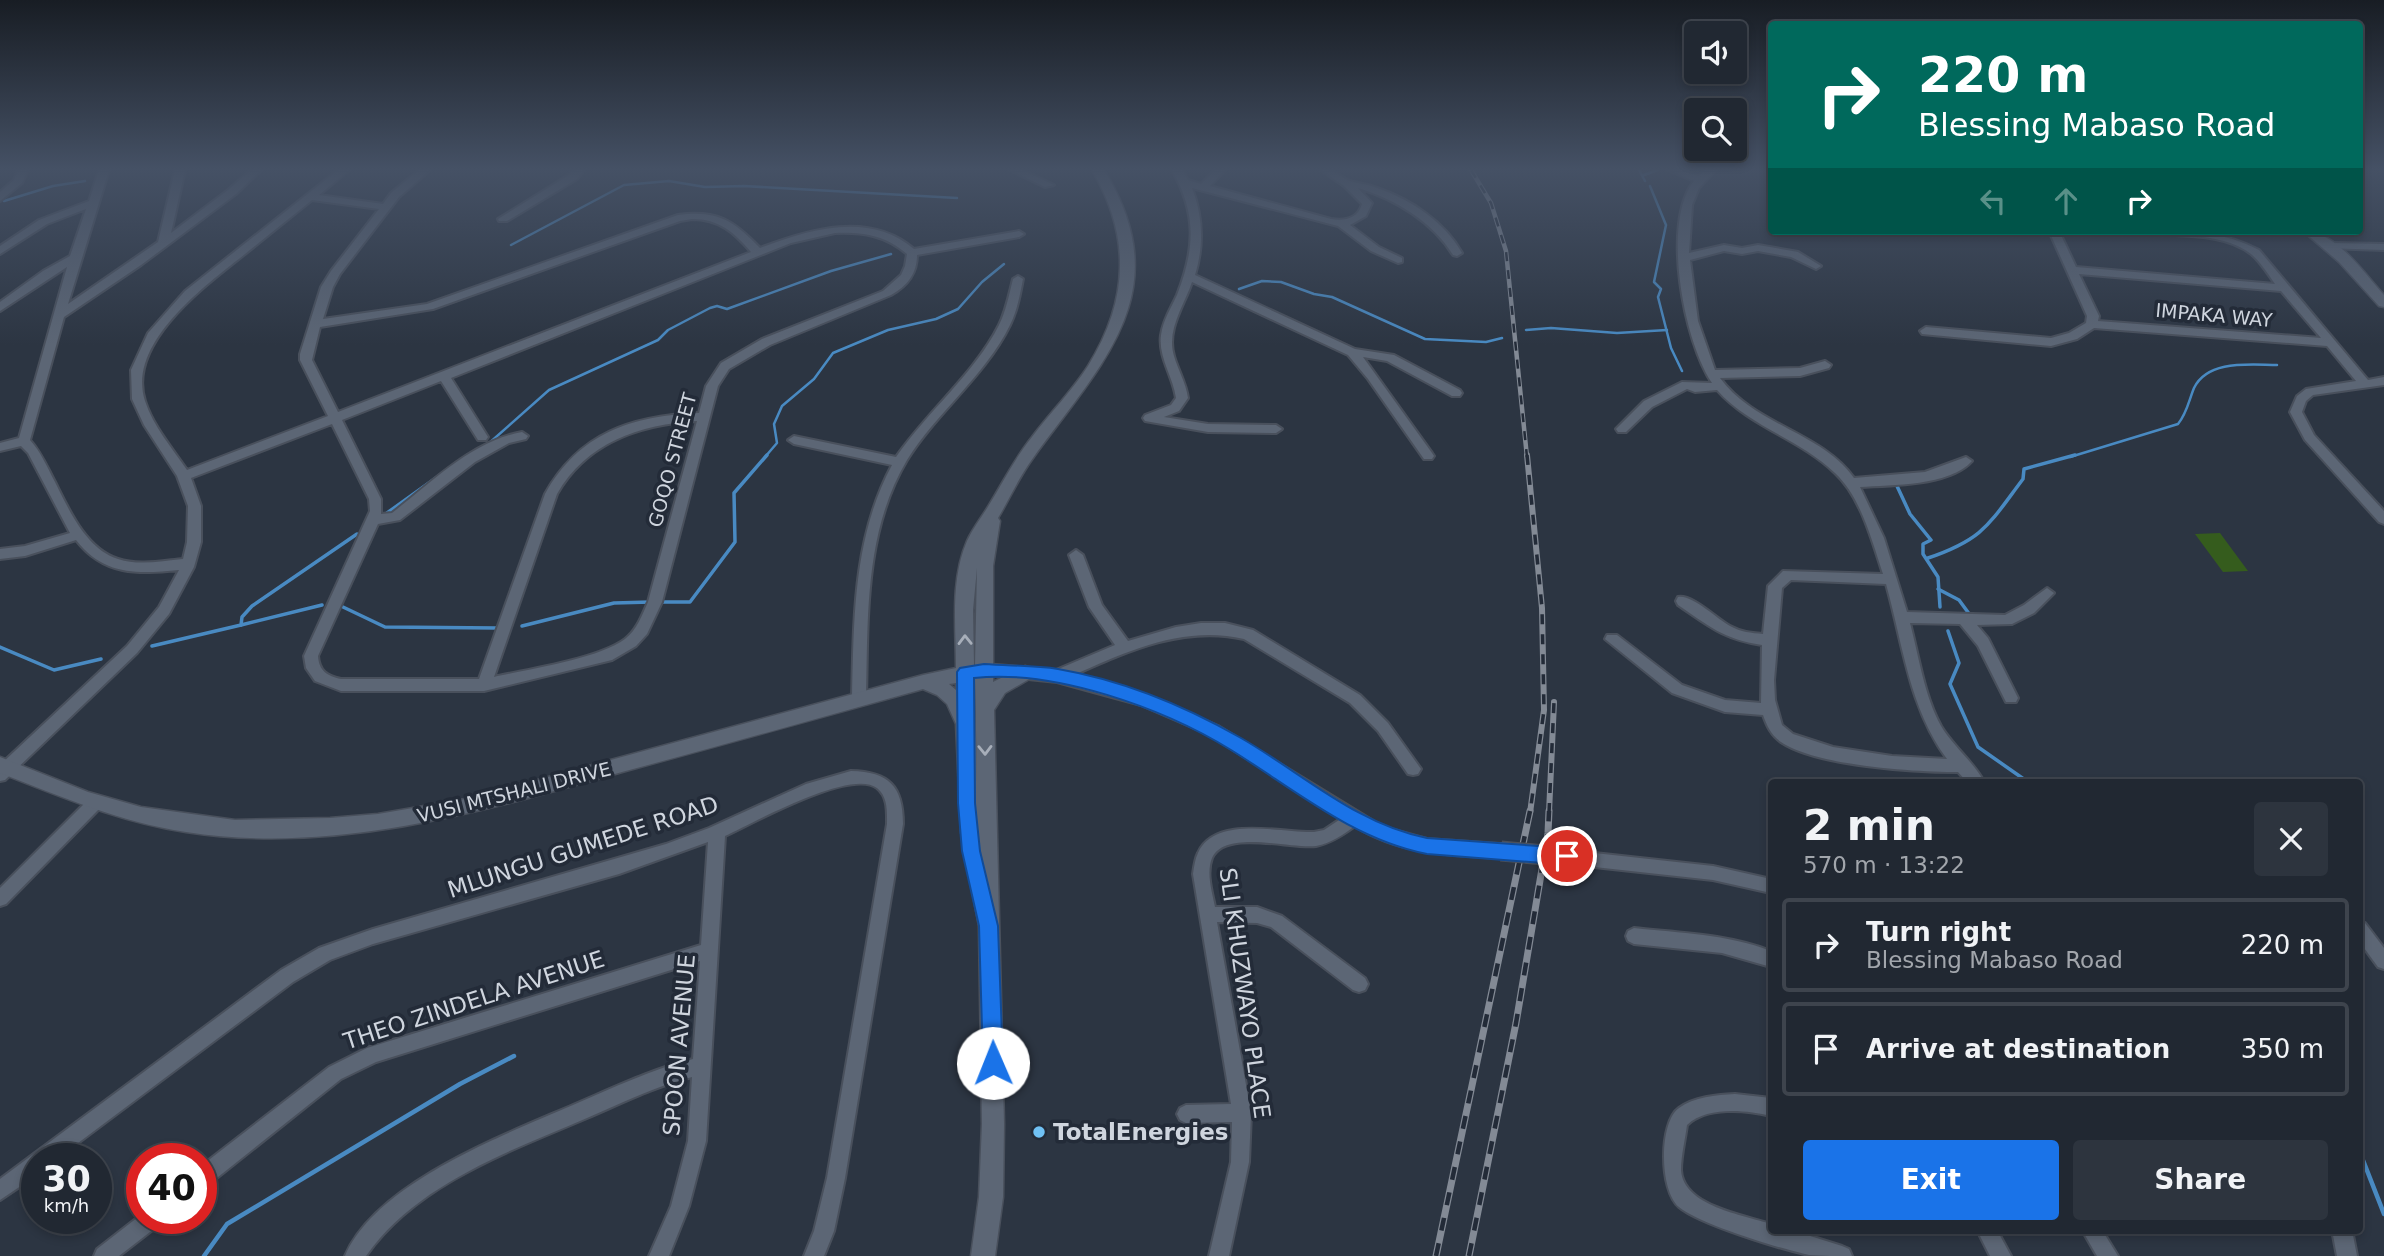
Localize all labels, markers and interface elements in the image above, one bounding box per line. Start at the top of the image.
map controls [1684,21,1747,161]
button: sound [1684,21,1747,84]
text: 220 m [1918,47,2088,104]
icon: right [1803,49,1894,140]
button: search [1684,98,1747,161]
text: Blessing Mabaso Road [1918,106,2275,144]
icon: left [1974,182,2012,220]
icon: ahead [2047,182,2085,220]
icon: right [2120,182,2158,220]
street label: IMPAKA WAY [2155,299,2274,331]
street label: GOQO STREET [644,390,701,530]
one-way arrow [957,634,972,645]
one-way arrow [977,745,993,756]
street label: VUSI MTSHALI DRIVE [415,757,613,827]
street label: MLUNGU GUMEDE ROAD [444,791,722,903]
text: 2 min [1803,801,1935,850]
button: close [2254,802,2328,876]
pin [1537,826,1597,886]
icon: arrive [1548,837,1586,875]
text: 570 m · 13:22 [1803,852,1965,878]
street label: SLI KHUZWAYO PLACE [1215,866,1275,1120]
text: Turn right [1866,917,2011,947]
icon: right [1807,926,1845,964]
text: 220 m [2241,930,2324,960]
street label: THEO ZINDELA AVENUE [339,945,608,1055]
text: Blessing Mabaso Road [1866,947,2123,973]
street label: SPOON AVENUE [658,953,700,1137]
position arrow [956,1026,1030,1100]
icon: arrive [1807,1030,1845,1068]
text: Arrive at destination [1866,1034,2170,1064]
text: 350 m [2241,1034,2324,1064]
place label: TotalEnergies [1053,1119,1229,1145]
marker: TotalEnergies [1031,1124,1047,1140]
button: Exit [1803,1140,2059,1220]
button: Share [2073,1140,2328,1220]
speed limit sign: 40 [126,1143,217,1234]
text: 30 [42,1159,91,1199]
text: km/h [44,1195,89,1216]

